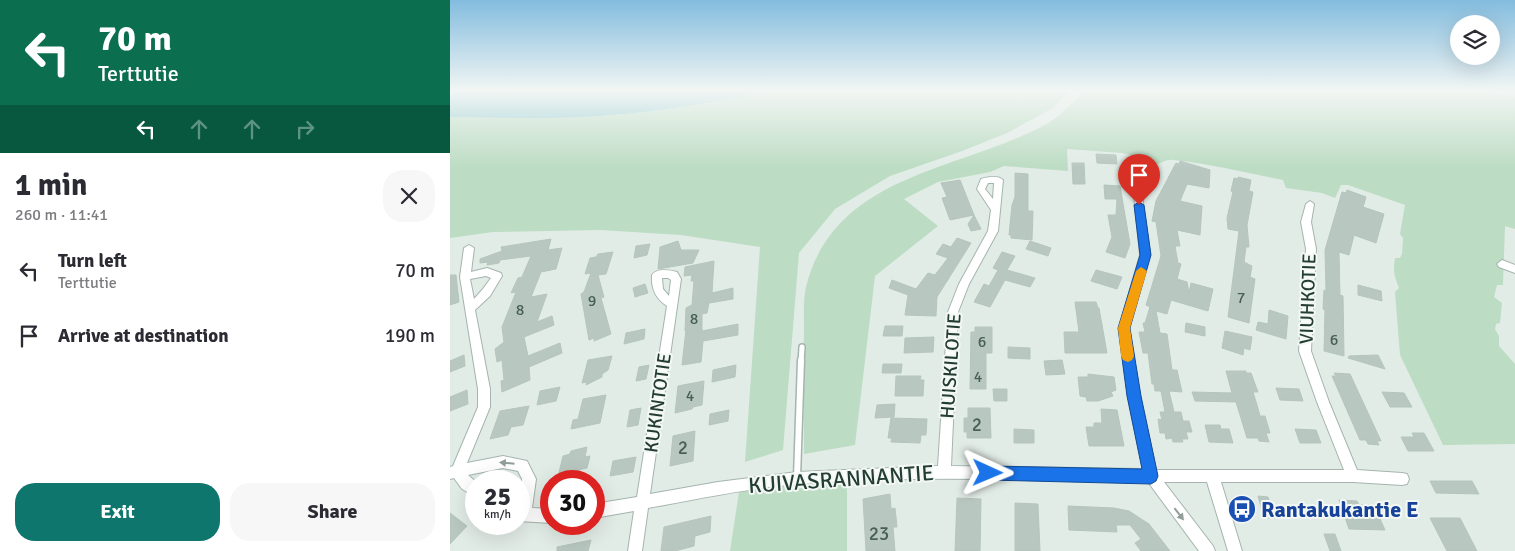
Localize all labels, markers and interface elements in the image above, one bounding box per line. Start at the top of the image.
map controls [1450,15,1500,65]
button: layers [1450,15,1500,65]
text: 70 m [98,17,172,60]
icon: left [15,20,80,85]
text: Terttutie [98,60,179,87]
icon: left [132,115,160,143]
icon: ahead [185,115,213,143]
icon: ahead [238,115,266,143]
icon: right [291,115,319,143]
pin [1118,154,1160,205]
icon: arrive [1125,161,1153,189]
text: 1 min [15,167,87,204]
button: close [383,170,435,222]
text: 260 m · 11:41 [15,205,108,225]
text: Turn left [58,249,127,273]
street label: VIUHKOTIE [1294,253,1322,345]
icon: left [15,257,43,285]
text: 70 m [395,259,435,283]
text: Terttutie [58,273,117,293]
house number: 7 [1237,288,1245,308]
house number: 9 [588,291,596,311]
house number: 8 [516,300,524,320]
house number: 8 [690,309,698,329]
street label: HUISKILOTIE [935,312,967,420]
icon: arrive [15,322,43,350]
text: Arrive at destination [58,324,229,348]
text: 190 m [385,324,435,348]
house number: 6 [1330,330,1338,350]
house number: 6 [978,332,986,352]
street label: KUKINTOTIE [639,352,677,454]
house number: 4 [974,367,983,387]
house number: 4 [686,386,695,406]
house number: 2 [972,413,982,437]
house number: 2 [678,436,688,460]
position arrow [961,446,1013,498]
one-way arrow [499,459,515,467]
street label: KUIVASRANNANTIE [747,459,935,499]
speed limit sign: 30 [540,470,605,535]
text: 25 [484,481,511,512]
button: Exit [15,483,220,541]
button: Share [230,483,435,541]
bus stop icon: Rantakukantie E [1227,494,1257,524]
place label: Rantakukantie E [1261,496,1419,523]
text: km/h [484,507,511,522]
one-way arrow [1174,507,1184,521]
house number: 23 [869,522,889,546]

